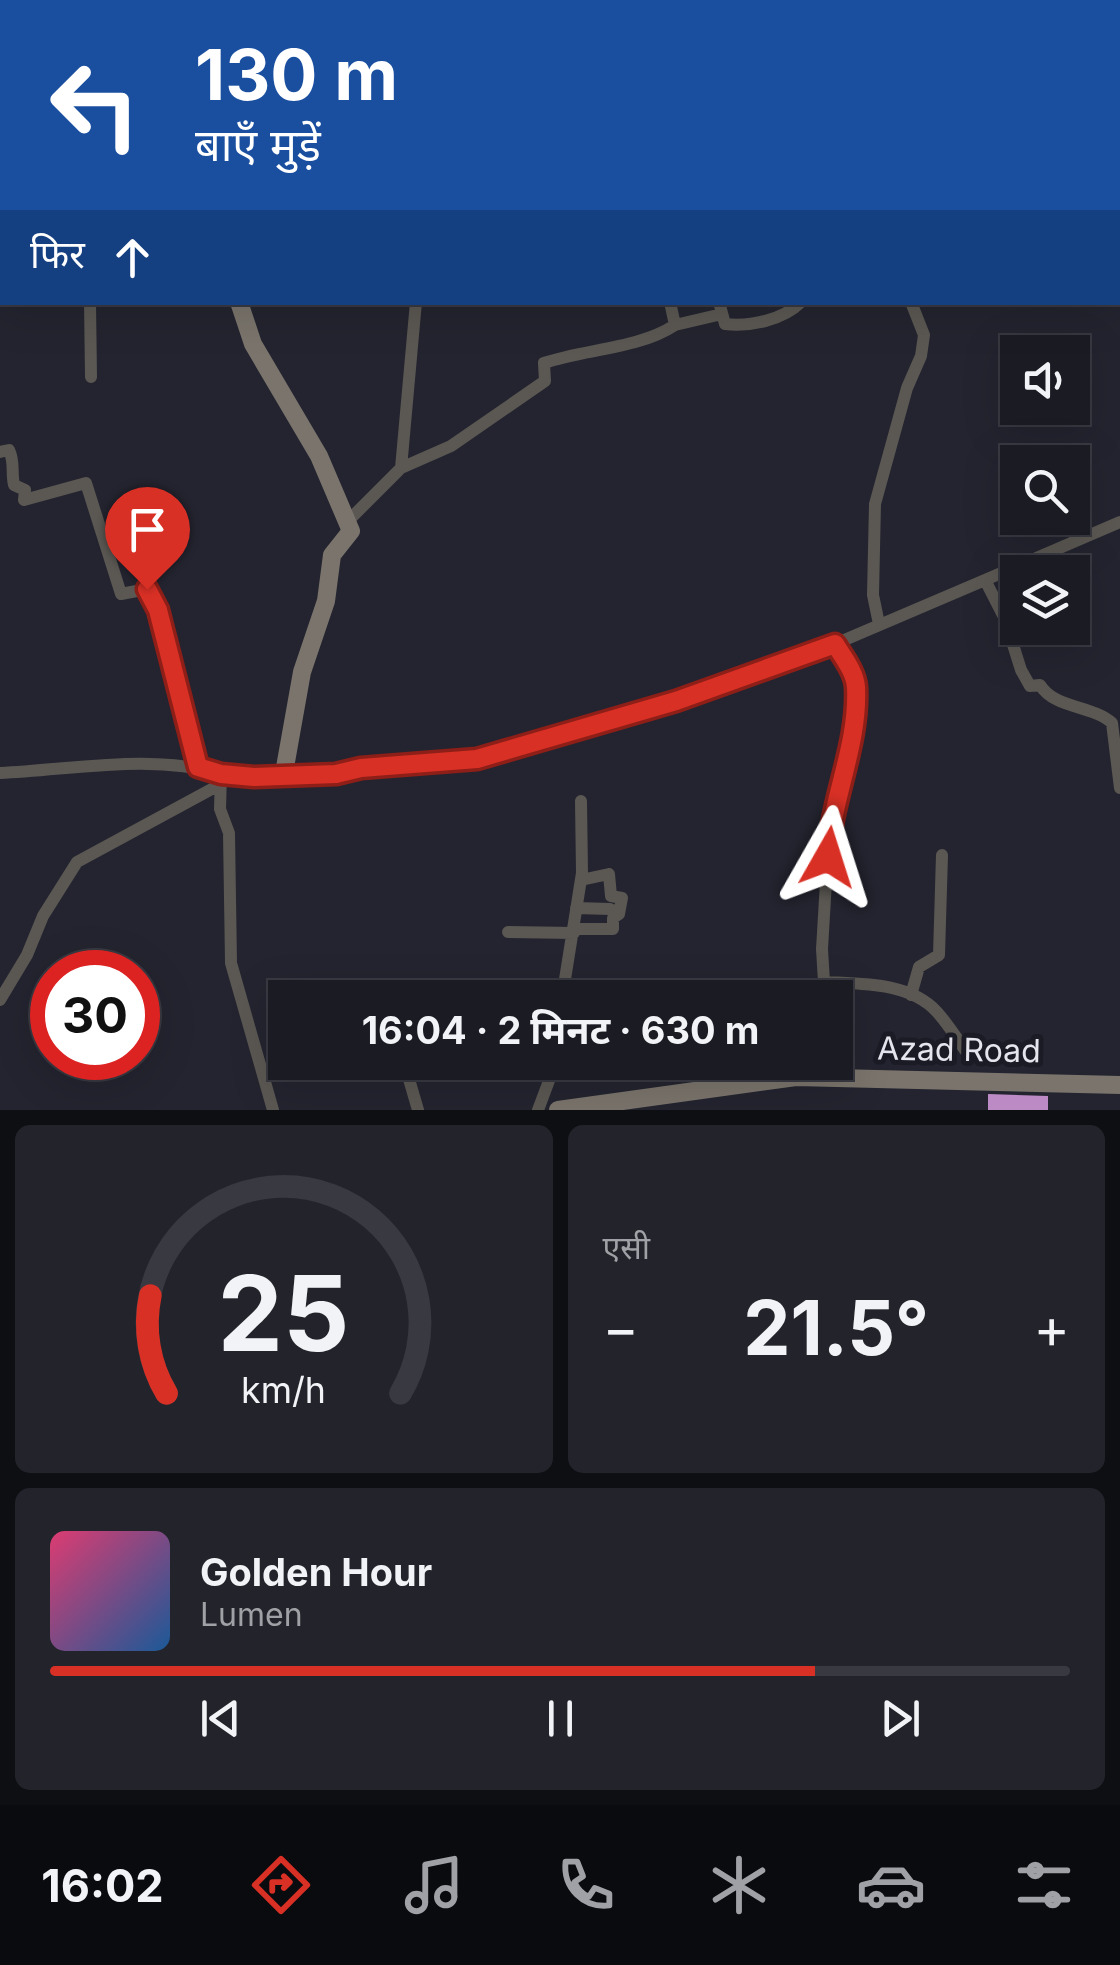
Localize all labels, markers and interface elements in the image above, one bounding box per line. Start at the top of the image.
text: 130 m [195,32,398,117]
icon: left [30,40,160,170]
text: बाएँ मुड़ें [195,117,321,172]
icon: ahead [105,230,160,285]
text: फिर [30,231,85,277]
map controls [1000,335,1090,645]
button: sound [1000,335,1090,425]
button: search [1000,445,1090,535]
pin [105,487,190,590]
icon: arrive [120,502,175,557]
button: layers [1000,555,1090,645]
position arrow [776,805,880,909]
speed limit sign: 30 [30,950,160,1080]
text: 16:04 · 2 मिनट · 630 m [362,1007,759,1053]
street label: Azad Road [877,1029,1041,1070]
text: एसी [603,1228,650,1267]
text: 25 [218,1250,350,1376]
text: 21.5° [743,1282,929,1373]
text: − [603,1295,639,1361]
text: + [1034,1295,1070,1361]
text: km/h [241,1368,326,1412]
text: Golden Hour [200,1549,432,1595]
text: Lumen [200,1595,303,1634]
icon: previous [193,1691,248,1746]
icon: pause [533,1691,588,1746]
icon: next [873,1691,928,1746]
icon: directions [246,1850,316,1920]
icon: music [399,1850,469,1920]
icon: phone [551,1850,621,1920]
icon: climate [704,1850,774,1920]
icon: car [856,1850,926,1920]
icon: filters [1009,1850,1079,1920]
text: 16:02 [41,1858,164,1913]

